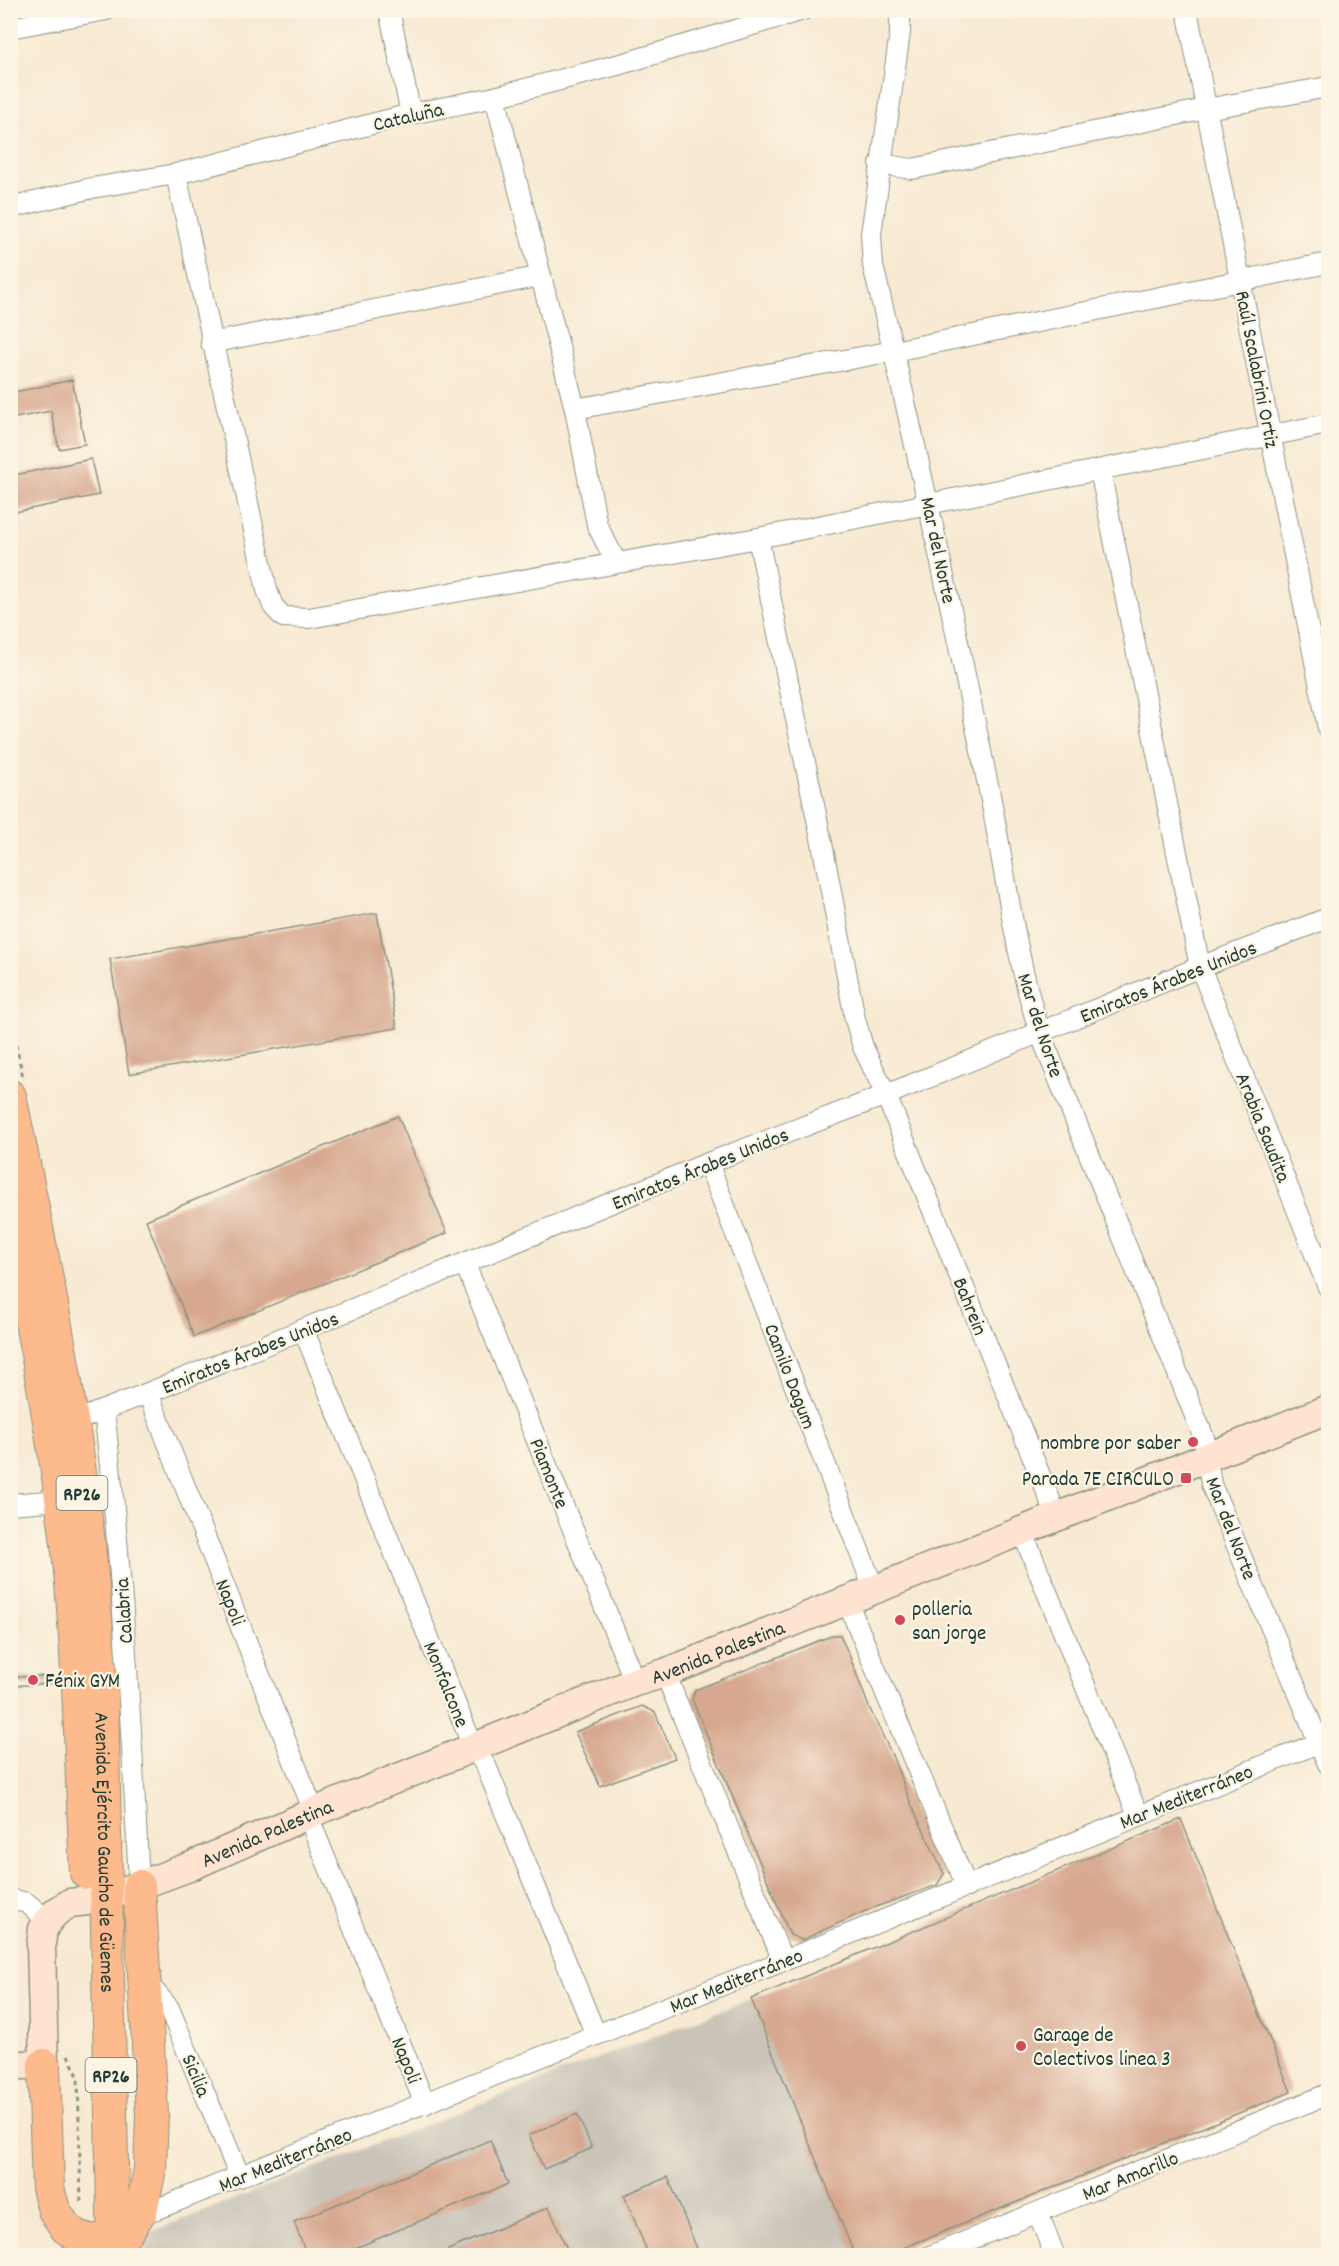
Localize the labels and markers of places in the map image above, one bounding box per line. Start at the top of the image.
place label: nombre por saber [1040,1430,1181,1460]
marker: nombre por saber [1186,1435,1200,1449]
place label: Parada 7E CIRCULO [1022,1466,1174,1496]
marker: Parada 7E CIRCULO [1179,1471,1193,1485]
place label: polleria san jorge [912,1596,986,1650]
marker: polleria san jorge [893,1613,907,1627]
place label: Fénix GYM [45,1668,120,1698]
marker: Fénix GYM [26,1673,40,1687]
place label: Garage de Colectivos linea 3 [1033,2022,1171,2076]
marker: Garage de Colectivos linea 3 [1014,2039,1028,2053]

